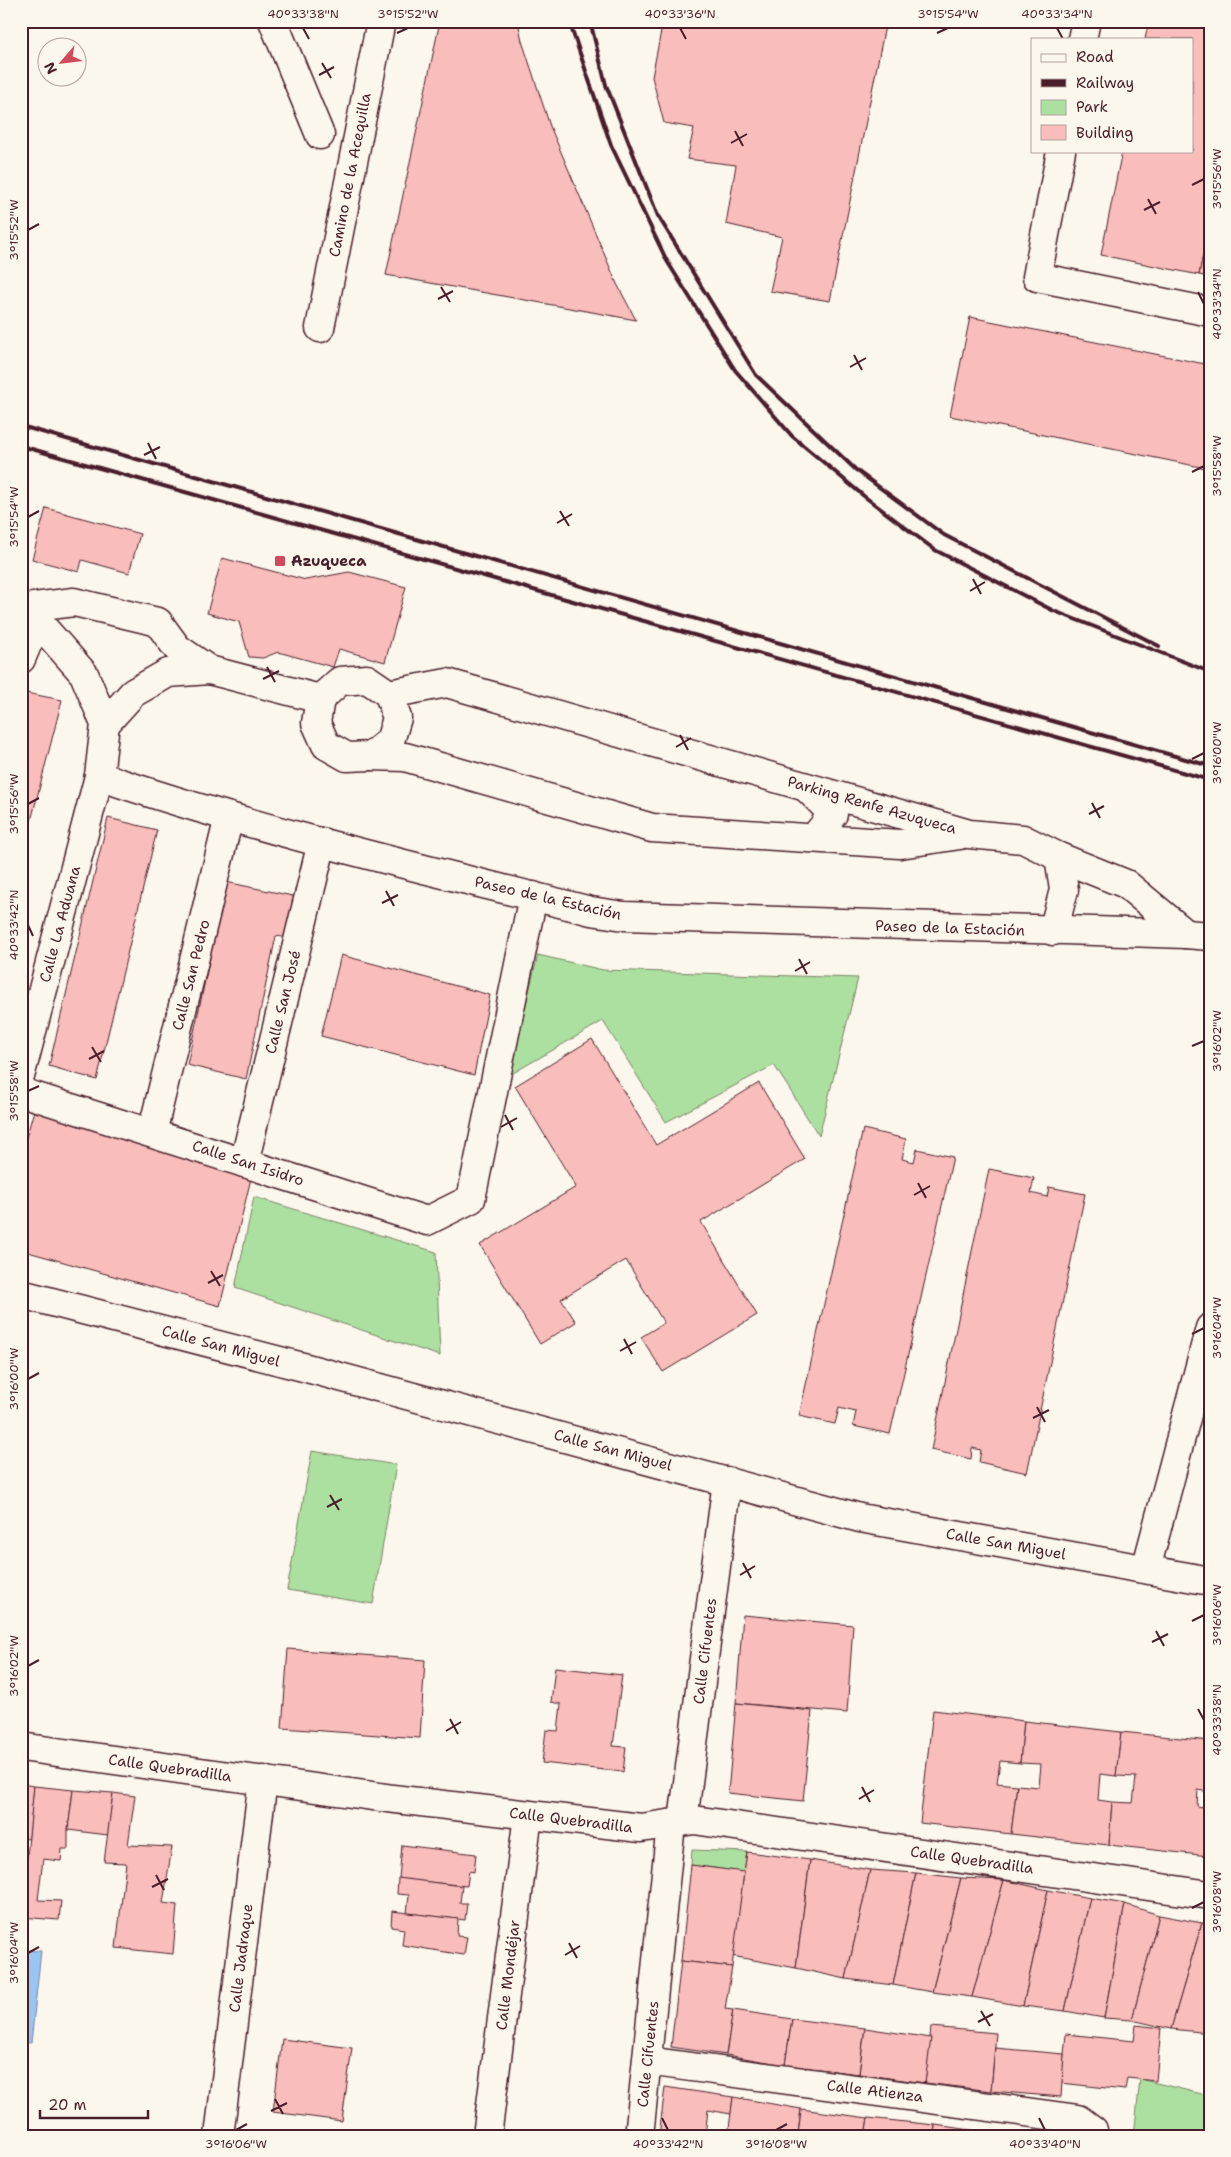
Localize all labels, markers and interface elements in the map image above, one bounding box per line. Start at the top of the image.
text: 40°33'38"N [267,6,339,22]
text: 3°15'52"W [377,6,439,22]
text: 40°33'36"N [644,6,716,22]
text: 3°15'54"W [917,6,979,22]
text: 40°33'34"N [1021,6,1093,22]
north arrow [38,38,88,88]
legend [1031,38,1194,152]
text: Road [1076,47,1114,67]
text: N [40,59,61,77]
text: Railway [1076,73,1134,93]
street label: Camino de la Acequilla [324,91,376,259]
text: Park [1076,97,1108,117]
text: Building [1076,123,1133,143]
text: 3°15'56"W [1209,148,1225,210]
text: 3°15'52"W [6,199,22,261]
text: 40°33'34"N [1209,268,1225,340]
text: 3°15'58"W [1209,435,1225,497]
text: 3°15'54"W [6,486,22,548]
place label: Azuqueca [291,551,367,571]
marker: Azuqueca [273,554,287,568]
text: 3°16'00"W [1209,722,1225,784]
street label: Parking Renfe Azuqueca [785,771,960,839]
text: 3°15'56"W [6,773,22,835]
street label: Calle La Aduana [35,863,85,984]
street label: Paseo de la Estación [473,871,623,925]
text: 40°33'42"N [6,890,22,960]
street label: Paseo de la Estación [875,915,1025,941]
street label: Calle San Pedro [168,917,214,1033]
street label: Calle San José [260,948,306,1056]
text: 3°16'02"W [1209,1010,1225,1072]
text: 3°15'58"W [6,1060,22,1122]
street label: Calle San Isidro [190,1136,306,1190]
text: 3°16'04"W [1209,1297,1225,1359]
street label: Calle San Miguel [160,1321,283,1372]
text: 3°16'00"W [6,1348,22,1410]
street label: Calle San Miguel [552,1425,675,1476]
street label: Calle San Miguel [944,1524,1068,1564]
text: 3°16'06"W [1209,1584,1225,1646]
street label: Calle Cifuentes [689,1597,721,1705]
text: 3°16'02"W [6,1635,22,1697]
text: 40°33'38"N [1209,1684,1225,1756]
street label: Calle Quebradilla [107,1749,234,1787]
street label: Calle Quebradilla [508,1802,635,1838]
street label: Calle Quebradilla [909,1841,1036,1879]
text: 3°16'08"W [1209,1871,1225,1933]
street label: Calle Jadraque [224,1902,258,2014]
street label: Calle Mondéjar [491,1919,525,2031]
text: 3°16'04"W [6,1922,22,1984]
street label: Calle Cifuentes [632,2000,664,2108]
street label: Calle Atienza [826,2075,925,2107]
scale bar [40,2087,148,2119]
text: 20 m [48,2095,87,2115]
text: 3°16'06"W [205,2136,267,2152]
text: 40°33'42"N [633,2136,703,2152]
text: 3°16'08"W [745,2136,807,2152]
text: 40°33'40"N [1009,2136,1081,2152]

